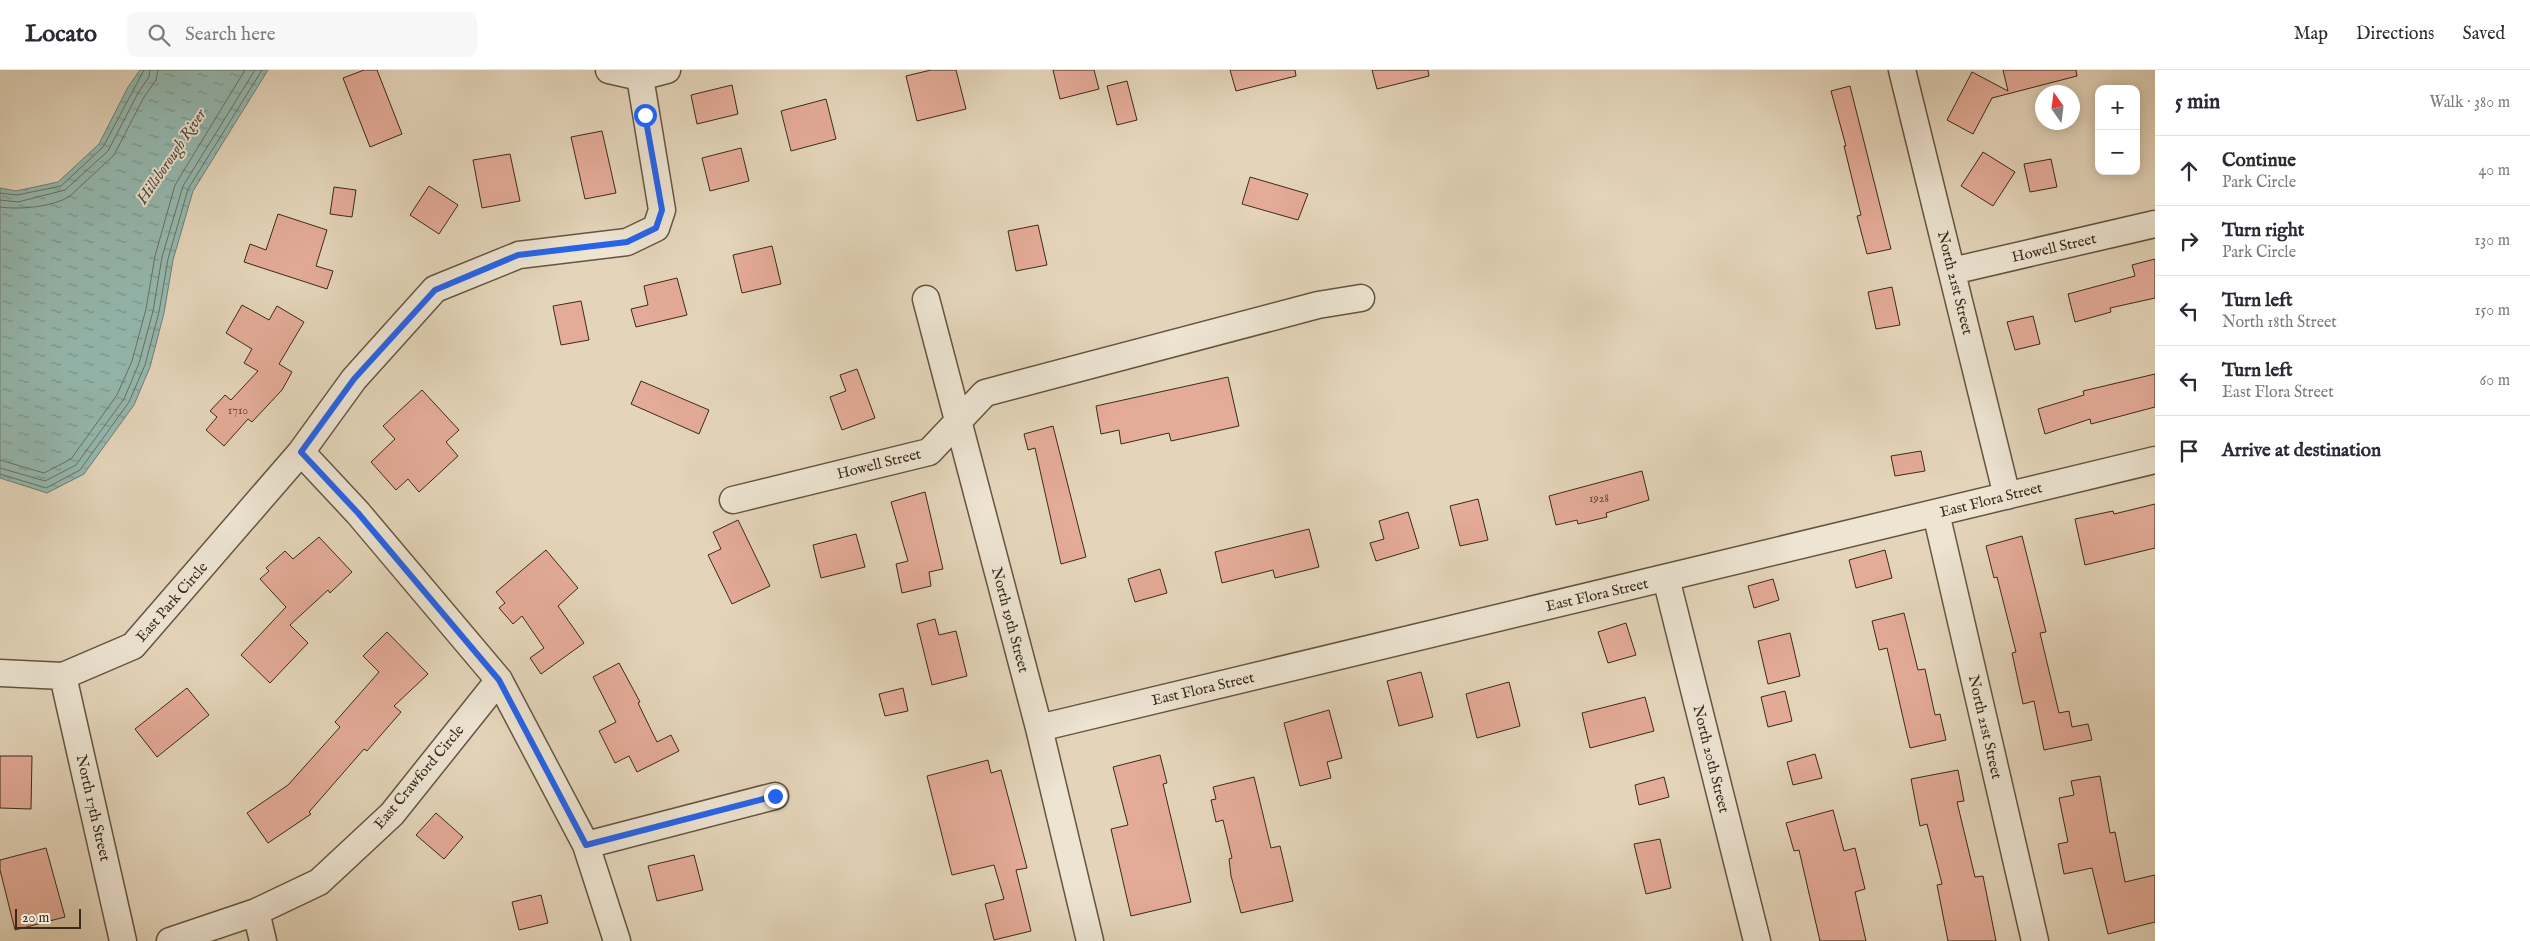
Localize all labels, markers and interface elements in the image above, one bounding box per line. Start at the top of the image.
search box [127,12,477,57]
text: Locato [25,19,97,50]
icon: search [145,21,173,49]
text: Search here [185,23,276,47]
text: Map [2294,23,2328,46]
text: Directions [2356,23,2434,46]
text: Saved [2462,23,2505,46]
north arrow [2035,85,2080,130]
map controls [2095,85,2140,175]
button: + [2095,85,2140,130]
text: 5 min [2175,89,2220,116]
text: Walk · 380 m [2429,93,2510,113]
water label: Hillsborough River [132,104,212,209]
route start [634,104,657,127]
button: − [2095,130,2140,175]
text: Continue [2222,149,2296,173]
icon: ahead [2175,157,2203,185]
text: 40 m [2478,161,2510,181]
text: Park Circle [2222,173,2296,193]
text: Turn right [2222,219,2304,243]
icon: right [2175,227,2203,255]
street label: North 21st Street [1933,229,1977,337]
street label: Howell Street [2010,229,2098,267]
text: 130 m [2474,231,2510,251]
text: Park Circle [2222,243,2296,263]
text: Turn left [2222,289,2293,313]
icon: left [2175,297,2203,325]
text: 150 m [2475,301,2510,321]
text: North 18th Street [2222,313,2337,333]
text: Turn left [2222,359,2293,383]
icon: left [2175,367,2203,395]
text: 60 m [2480,371,2510,391]
text: East Flora Street [2222,383,2334,403]
house number: 1710 [228,403,248,418]
icon: arrive [2175,437,2203,465]
text: Arrive at destination [2222,439,2381,463]
street label: Howell Street [835,444,923,484]
street label: East Flora Street [1938,478,2044,522]
house number: 1928 [1589,491,1609,506]
street label: East Park Circle [132,558,212,646]
street label: North 19th Street [987,565,1033,675]
street label: East Flora Street [1544,574,1650,616]
street label: East Flora Street [1150,668,1256,710]
street label: North 21st Street [1964,673,2006,781]
street label: North 20th Street [1688,703,1734,815]
street label: East Crawford Circle [370,721,468,833]
street label: North 17th Street [72,753,114,863]
route end [764,785,787,808]
scale bar [15,906,81,929]
text: 20 m [22,909,49,927]

